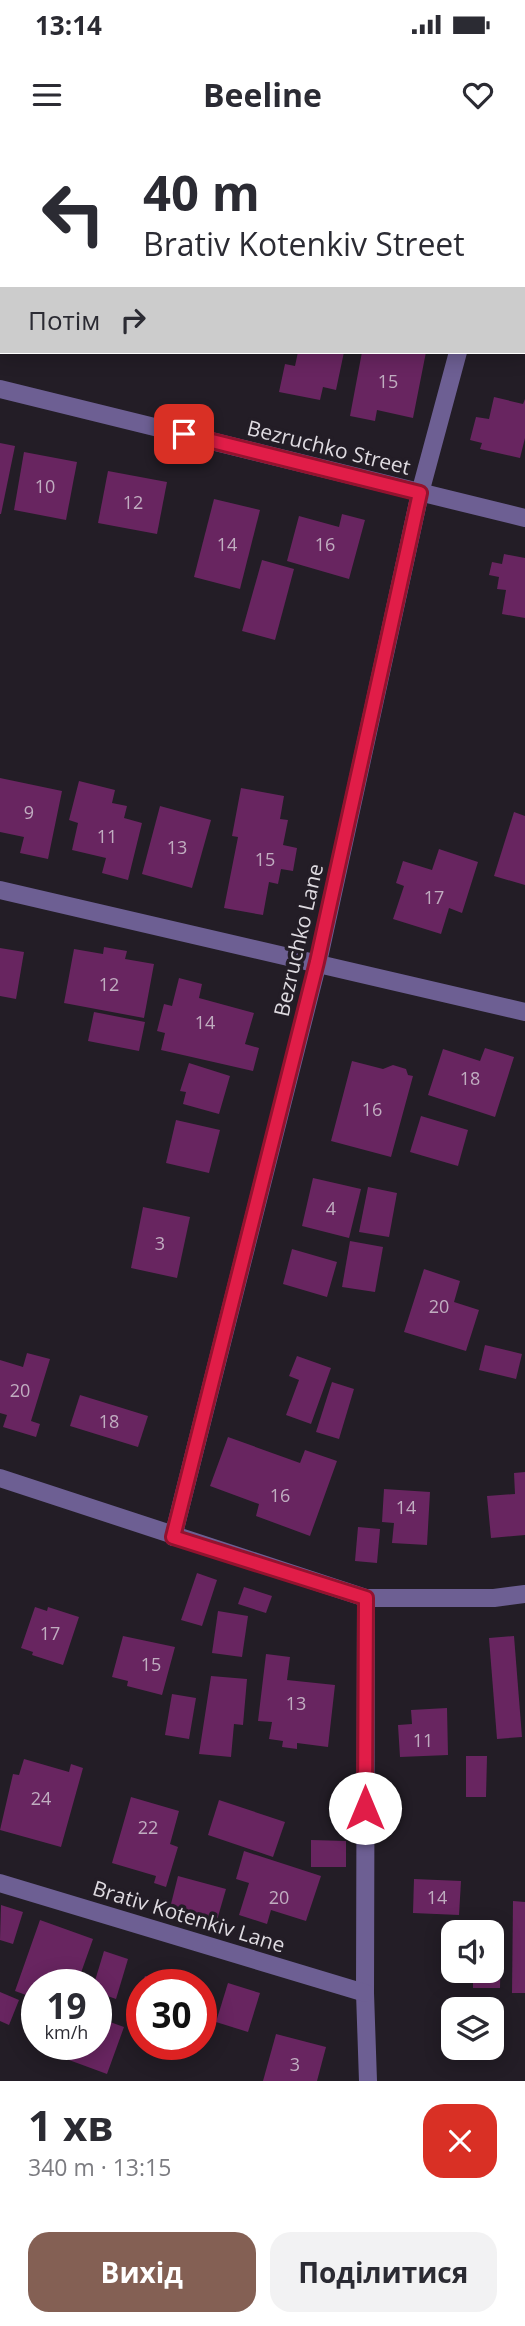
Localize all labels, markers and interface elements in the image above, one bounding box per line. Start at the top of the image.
text: 13:14 [35,7,102,43]
text: Beeline [203,73,322,116]
icon: menu [28,76,66,114]
icon: heart [459,76,497,114]
text: 40 m [143,159,260,225]
icon: left [28,168,119,259]
text: Brativ Kotenkiv Street [143,222,465,265]
icon: right [114,301,152,339]
text: Потім [28,302,100,338]
house number: 15 [378,369,398,393]
pin [154,404,214,464]
street label: Bezruchko Street [244,413,414,481]
icon: arrive [165,415,203,453]
house number: 10 [35,474,55,498]
house number: 12 [123,490,143,514]
house number: 14 [217,532,237,556]
house number: 16 [315,532,335,556]
house number: 9 [24,800,34,824]
house number: 11 [97,824,117,848]
house number: 13 [167,835,187,859]
house number: 15 [255,847,275,871]
street label: Bezruchko Lane [267,861,329,1019]
house number: 17 [424,885,444,909]
house number: 12 [99,972,119,996]
house number: 14 [195,1010,215,1034]
house number: 18 [460,1066,480,1090]
house number: 16 [362,1097,382,1121]
house number: 4 [326,1196,336,1220]
house number: 3 [155,1231,165,1255]
house number: 20 [429,1294,449,1318]
house number: 20 [10,1378,30,1402]
house number: 18 [99,1409,119,1433]
house number: 16 [270,1483,290,1507]
house number: 14 [396,1495,416,1519]
house number: 17 [40,1621,60,1645]
house number: 15 [141,1652,161,1676]
house number: 13 [286,1691,306,1715]
house number: 11 [413,1728,433,1752]
position arrow [328,1771,402,1845]
house number: 24 [31,1786,51,1810]
house number: 22 [138,1815,158,1839]
street label: Brativ Kotenkiv Lane [89,1873,289,1959]
house number: 20 [269,1885,289,1909]
house number: 14 [427,1885,447,1909]
map controls [441,1920,504,2060]
button: sound [441,1920,504,1983]
speed limit sign: 30 [126,1969,217,2060]
text: 19 [46,1982,87,2029]
button: layers [441,1997,504,2060]
text: km/h [45,2020,88,2044]
house number: 3 [290,2052,300,2076]
text: 1 хв [28,2096,114,2153]
button: close [423,2104,497,2178]
text: 340 m · 13:15 [28,2151,171,2183]
button: Вихід [28,2232,256,2312]
button: Поділитися [270,2232,497,2312]

